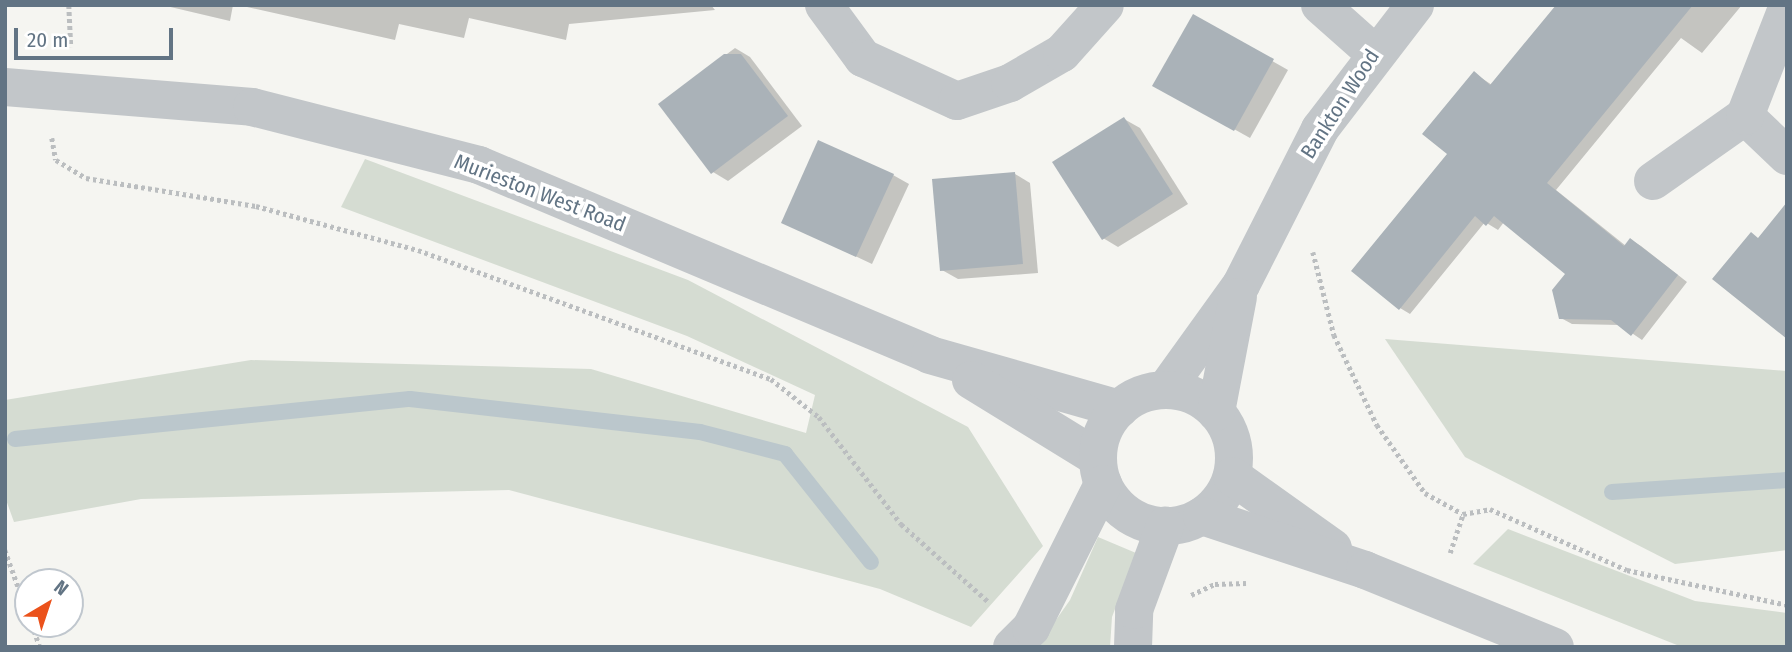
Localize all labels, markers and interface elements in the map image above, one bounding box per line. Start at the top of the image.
scale bar [18,14,177,58]
text: 20 m [27,27,68,53]
street label: Bankton Wood [1295,45,1385,163]
street label: Murieston West Road [451,149,629,237]
north arrow [14,568,84,638]
text: N [50,575,73,600]

